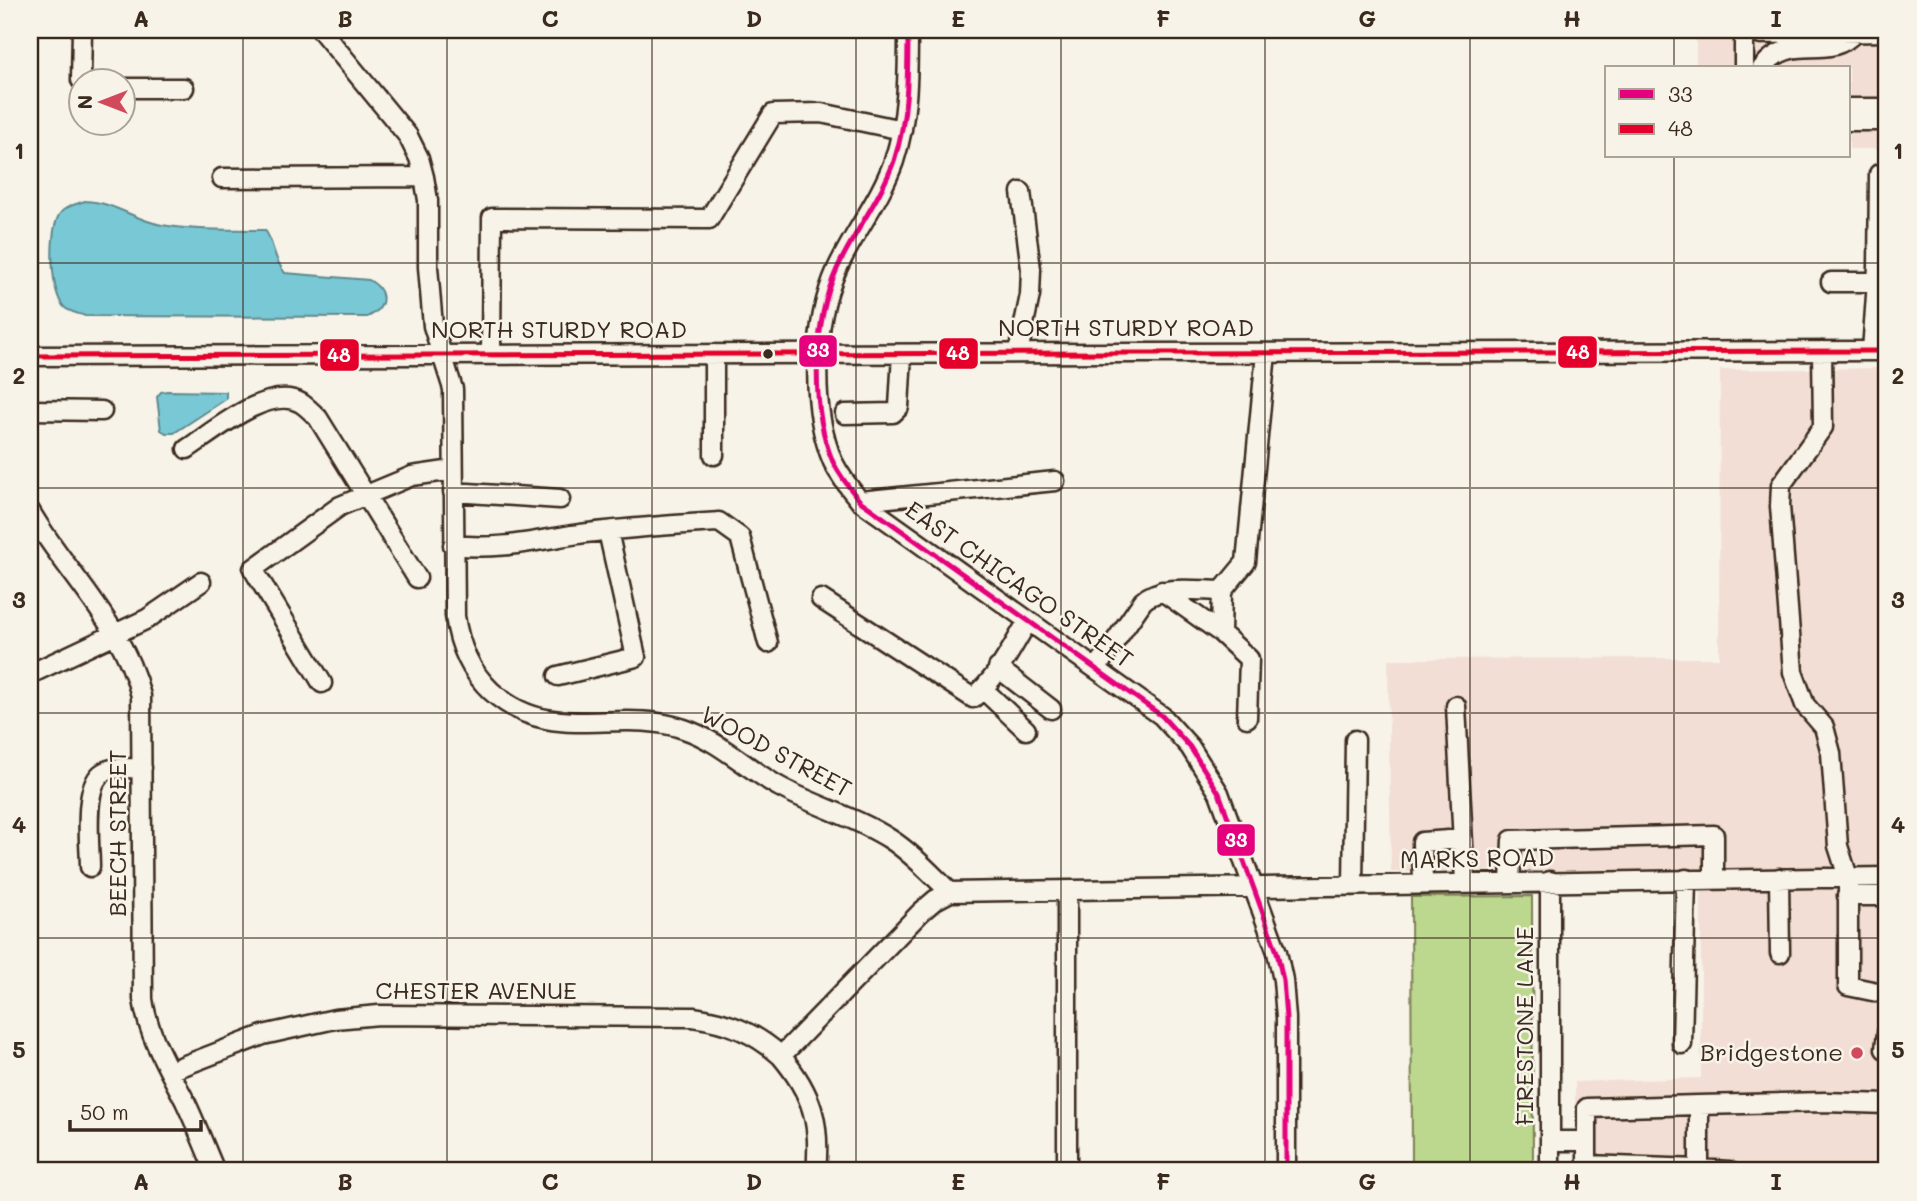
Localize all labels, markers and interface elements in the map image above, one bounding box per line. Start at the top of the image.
text: A [133,3,149,33]
text: B [337,3,353,33]
text: C [541,3,559,33]
text: D [746,3,762,33]
text: E [951,3,965,33]
text: F [1156,3,1170,33]
text: G [1358,3,1376,33]
text: H [1563,3,1581,33]
text: I [1770,3,1782,33]
north arrow [66,66,136,136]
legend [1605,66,1850,158]
text: 33 [1668,80,1693,107]
text: N [72,95,97,109]
text: 48 [1668,114,1693,141]
text: 1 [14,135,24,165]
text: 1 [1893,135,1903,165]
street label: NORTH STURDY ROAD [998,311,1254,342]
street label: NORTH STURDY ROAD [431,313,687,344]
line badge: 33 [798,334,838,368]
line badge: 48 [1557,335,1598,369]
text: 33 [807,337,829,362]
line badge: 48 [938,337,979,370]
line badge: 48 [319,338,360,372]
text: 48 [1566,339,1590,364]
text: 48 [946,340,970,365]
text: 48 [327,342,351,367]
unlabelled marker [761,347,775,361]
text: 2 [13,360,25,390]
text: 2 [1892,360,1904,390]
street label: EAST CHICAGO STREET [900,493,1140,674]
text: 3 [12,584,26,614]
text: 3 [1891,584,1905,614]
street label: WOOD STREET [696,698,857,803]
street label: BEECH STREET [101,749,132,917]
text: 4 [12,809,26,839]
text: 4 [1891,809,1905,839]
line badge: 33 [1216,823,1256,857]
text: 33 [1225,827,1247,852]
street label: MARKS ROAD [1400,841,1554,874]
street label: FIRESTONE LANE [1508,927,1539,1125]
street label: CHESTER AVENUE [375,974,577,1005]
text: 5 [12,1034,26,1064]
text: 5 [1891,1034,1905,1064]
place label: Bridgestone [1700,1036,1843,1067]
marker: Bridgestone [1849,1045,1865,1061]
scale bar [70,1089,201,1133]
text: 50 m [80,1098,129,1125]
text: A [133,1166,149,1196]
text: B [337,1166,353,1196]
text: C [541,1166,559,1196]
text: D [746,1166,762,1196]
text: E [951,1166,965,1196]
text: F [1156,1166,1170,1196]
text: G [1358,1166,1376,1196]
text: H [1563,1166,1581,1196]
text: I [1770,1166,1782,1196]

